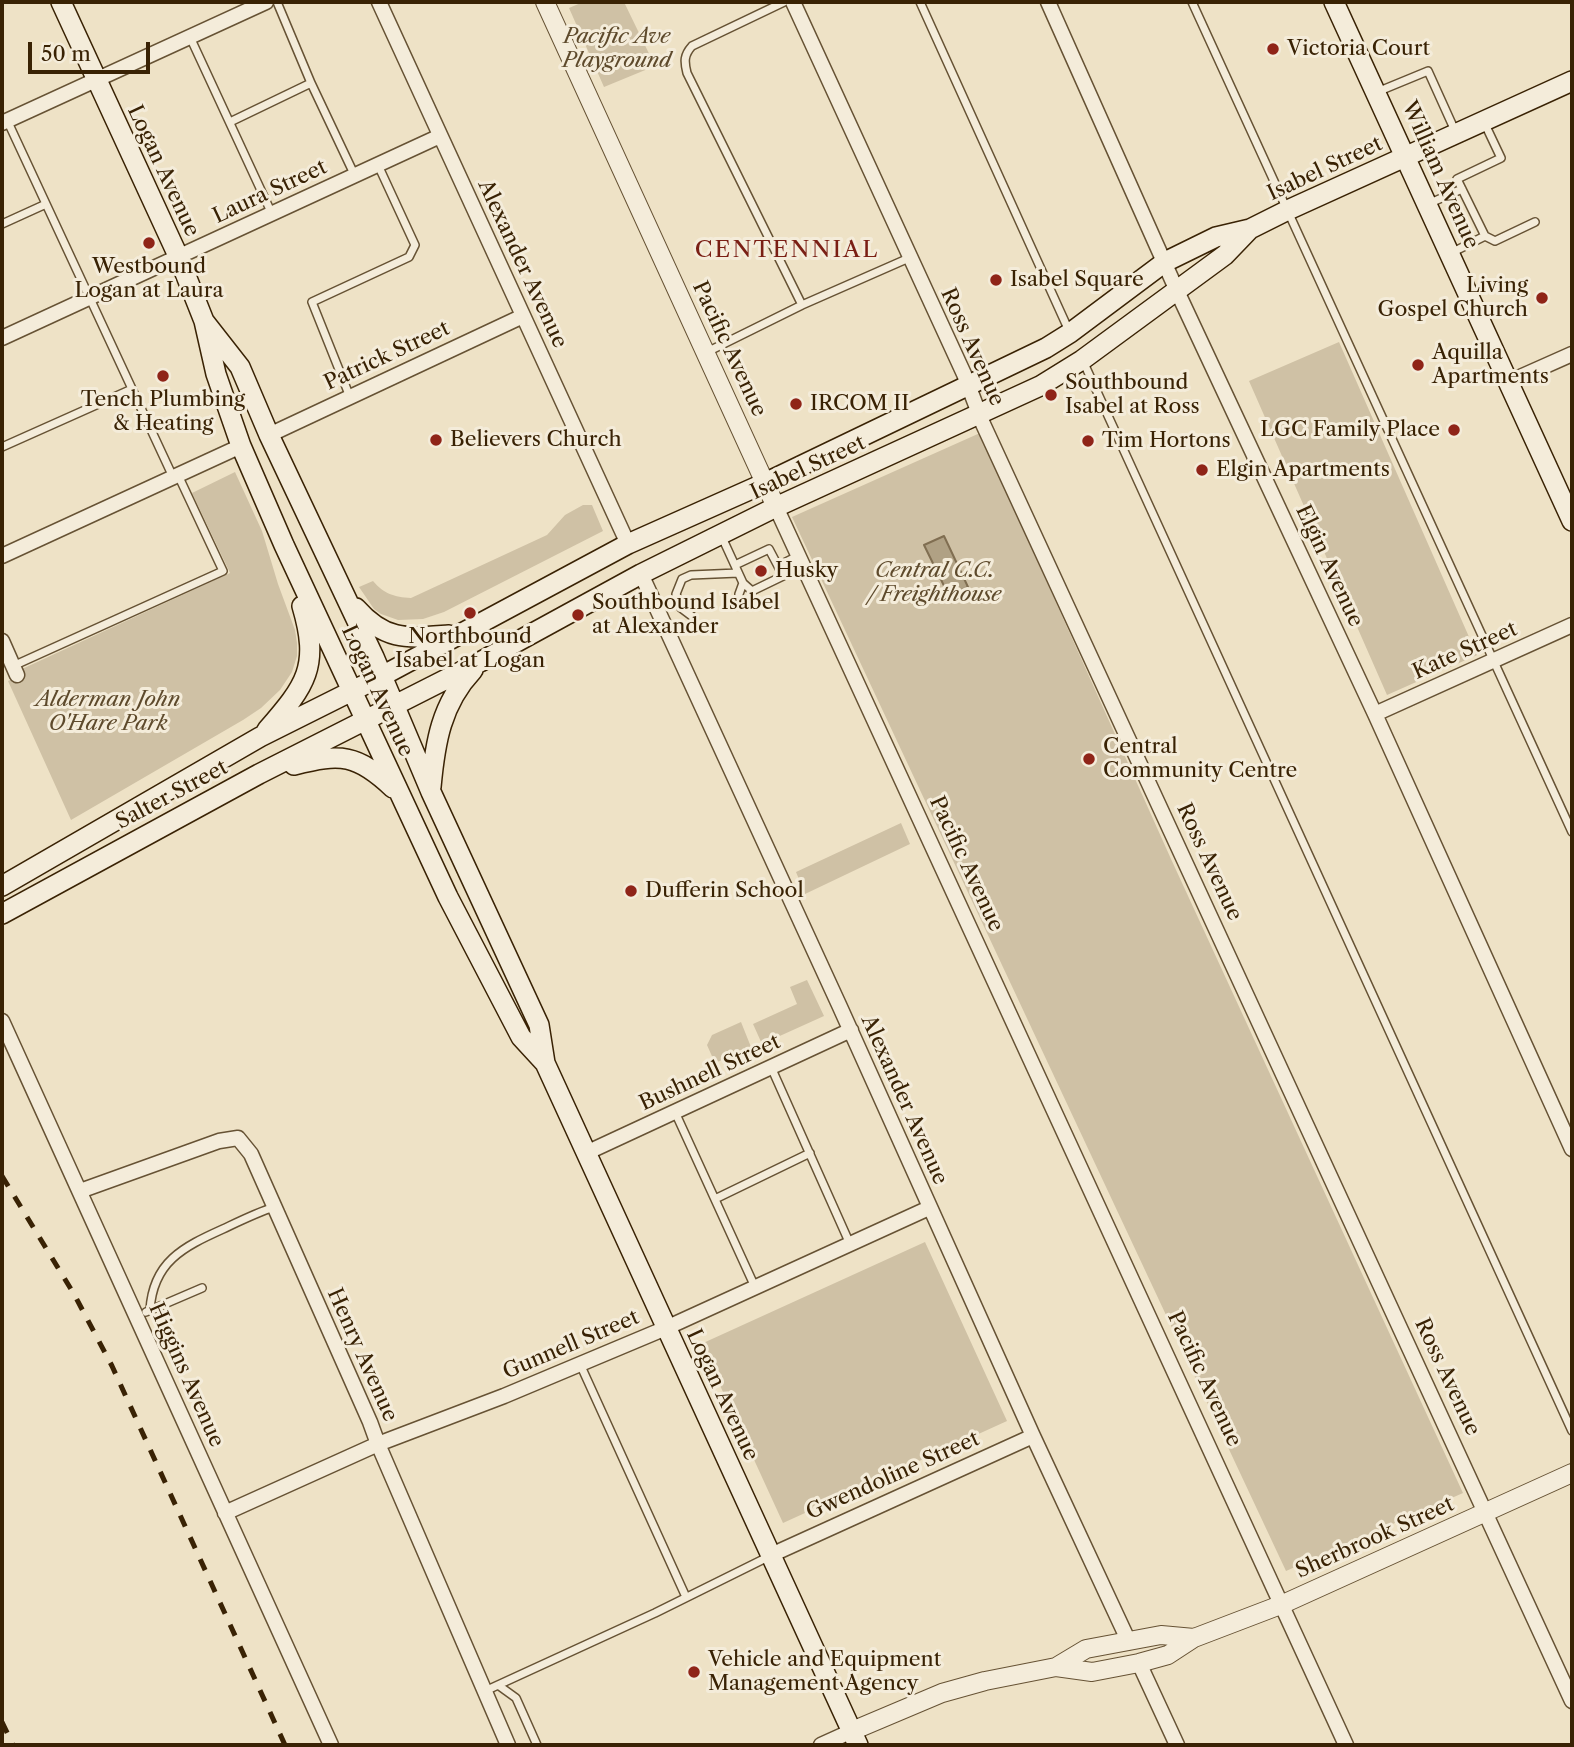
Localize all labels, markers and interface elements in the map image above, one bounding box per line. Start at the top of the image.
park label: Pacific Ave Playground [562,24,672,74]
scale bar [32,28,154,72]
place label: Victoria Court [1287,36,1430,62]
text: 50 m [41,41,91,66]
marker: Victoria Court [1265,41,1281,57]
street label: William Avenue [1396,97,1484,253]
street label: Logan Avenue [122,101,204,241]
street label: Isabel Street [1264,131,1386,207]
street label: Laura Street [209,155,331,229]
street label: Alexander Avenue [472,176,572,352]
marker: Westbound Logan at Laura [141,235,157,251]
district label: CENTENNIAL [696,236,878,264]
place label: Westbound Logan at Laura [74,254,224,304]
place label: Isabel Square [1010,267,1144,293]
marker: Isabel Square [988,272,1004,288]
place label: Living Gospel Church [1378,273,1528,323]
street label: Pacific Avenue [687,277,771,421]
street label: Ross Avenue [935,284,1009,410]
marker: Living Gospel Church [1534,290,1550,306]
street label: Patrick Street [320,316,454,396]
place label: Aquilla Apartments [1432,340,1549,390]
marker: Aquilla Apartments [1410,357,1426,373]
marker: Tench Plumbing & Heating [155,368,171,384]
place label: Southbound Isabel at Ross [1065,370,1200,420]
place label: Tench Plumbing & Heating [81,387,245,437]
marker: Southbound Isabel at Ross [1043,387,1059,403]
place label: IRCOM II [810,391,909,417]
marker: IRCOM II [788,396,804,412]
place label: LGC Family Place [1260,417,1440,443]
marker: LGC Family Place [1446,422,1462,438]
place label: Believers Church [450,427,622,453]
place label: Tim Hortons [1102,428,1231,454]
street label: Isabel Street [747,430,869,506]
marker: Believers Church [428,432,444,448]
marker: Tim Hortons [1080,433,1096,449]
place label: Elgin Apartments [1216,457,1390,483]
marker: Elgin Apartments [1194,462,1210,478]
street label: Elgin Avenue [1290,501,1368,631]
place label: Husky [775,558,838,584]
park label: Central C.C. / Freighthouse [869,558,1001,608]
marker: Husky [753,563,769,579]
place label: Southbound Isabel at Alexander [592,590,780,640]
marker: Northbound Isabel at Logan [462,605,478,621]
marker: Southbound Isabel at Alexander [570,607,586,623]
street label: Kate Street [1409,617,1521,685]
street label: Logan Avenue [336,621,418,761]
place label: Northbound Isabel at Logan [395,624,545,674]
park label: Alderman John O'Hare Park [36,687,180,737]
place label: Central Community Centre [1103,734,1297,784]
marker: Central Community Centre [1081,751,1097,767]
street label: Salter Street [112,755,232,835]
street label: Pacific Avenue [924,792,1008,936]
street label: Ross Avenue [1171,799,1247,925]
place label: Dufferin School [645,878,804,904]
marker: Dufferin School [623,883,639,899]
street label: Alexander Avenue [855,1011,953,1189]
street label: Bushnell Street [636,1029,784,1117]
street label: Henry Avenue [321,1284,403,1426]
street label: Higgins Avenue [143,1299,229,1451]
street label: Gunnell Street [499,1305,643,1385]
street label: Pacific Avenue [1162,1307,1246,1451]
street label: Ross Avenue [1409,1314,1485,1440]
street label: Logan Avenue [681,1325,763,1465]
street label: Gwendoline Street [803,1426,983,1526]
street label: Sherbrook Street [1292,1492,1458,1584]
place label: Vehicle and Equipment Management Agency [708,1647,941,1697]
marker: Vehicle and Equipment Management Agency [686,1664,702,1680]

